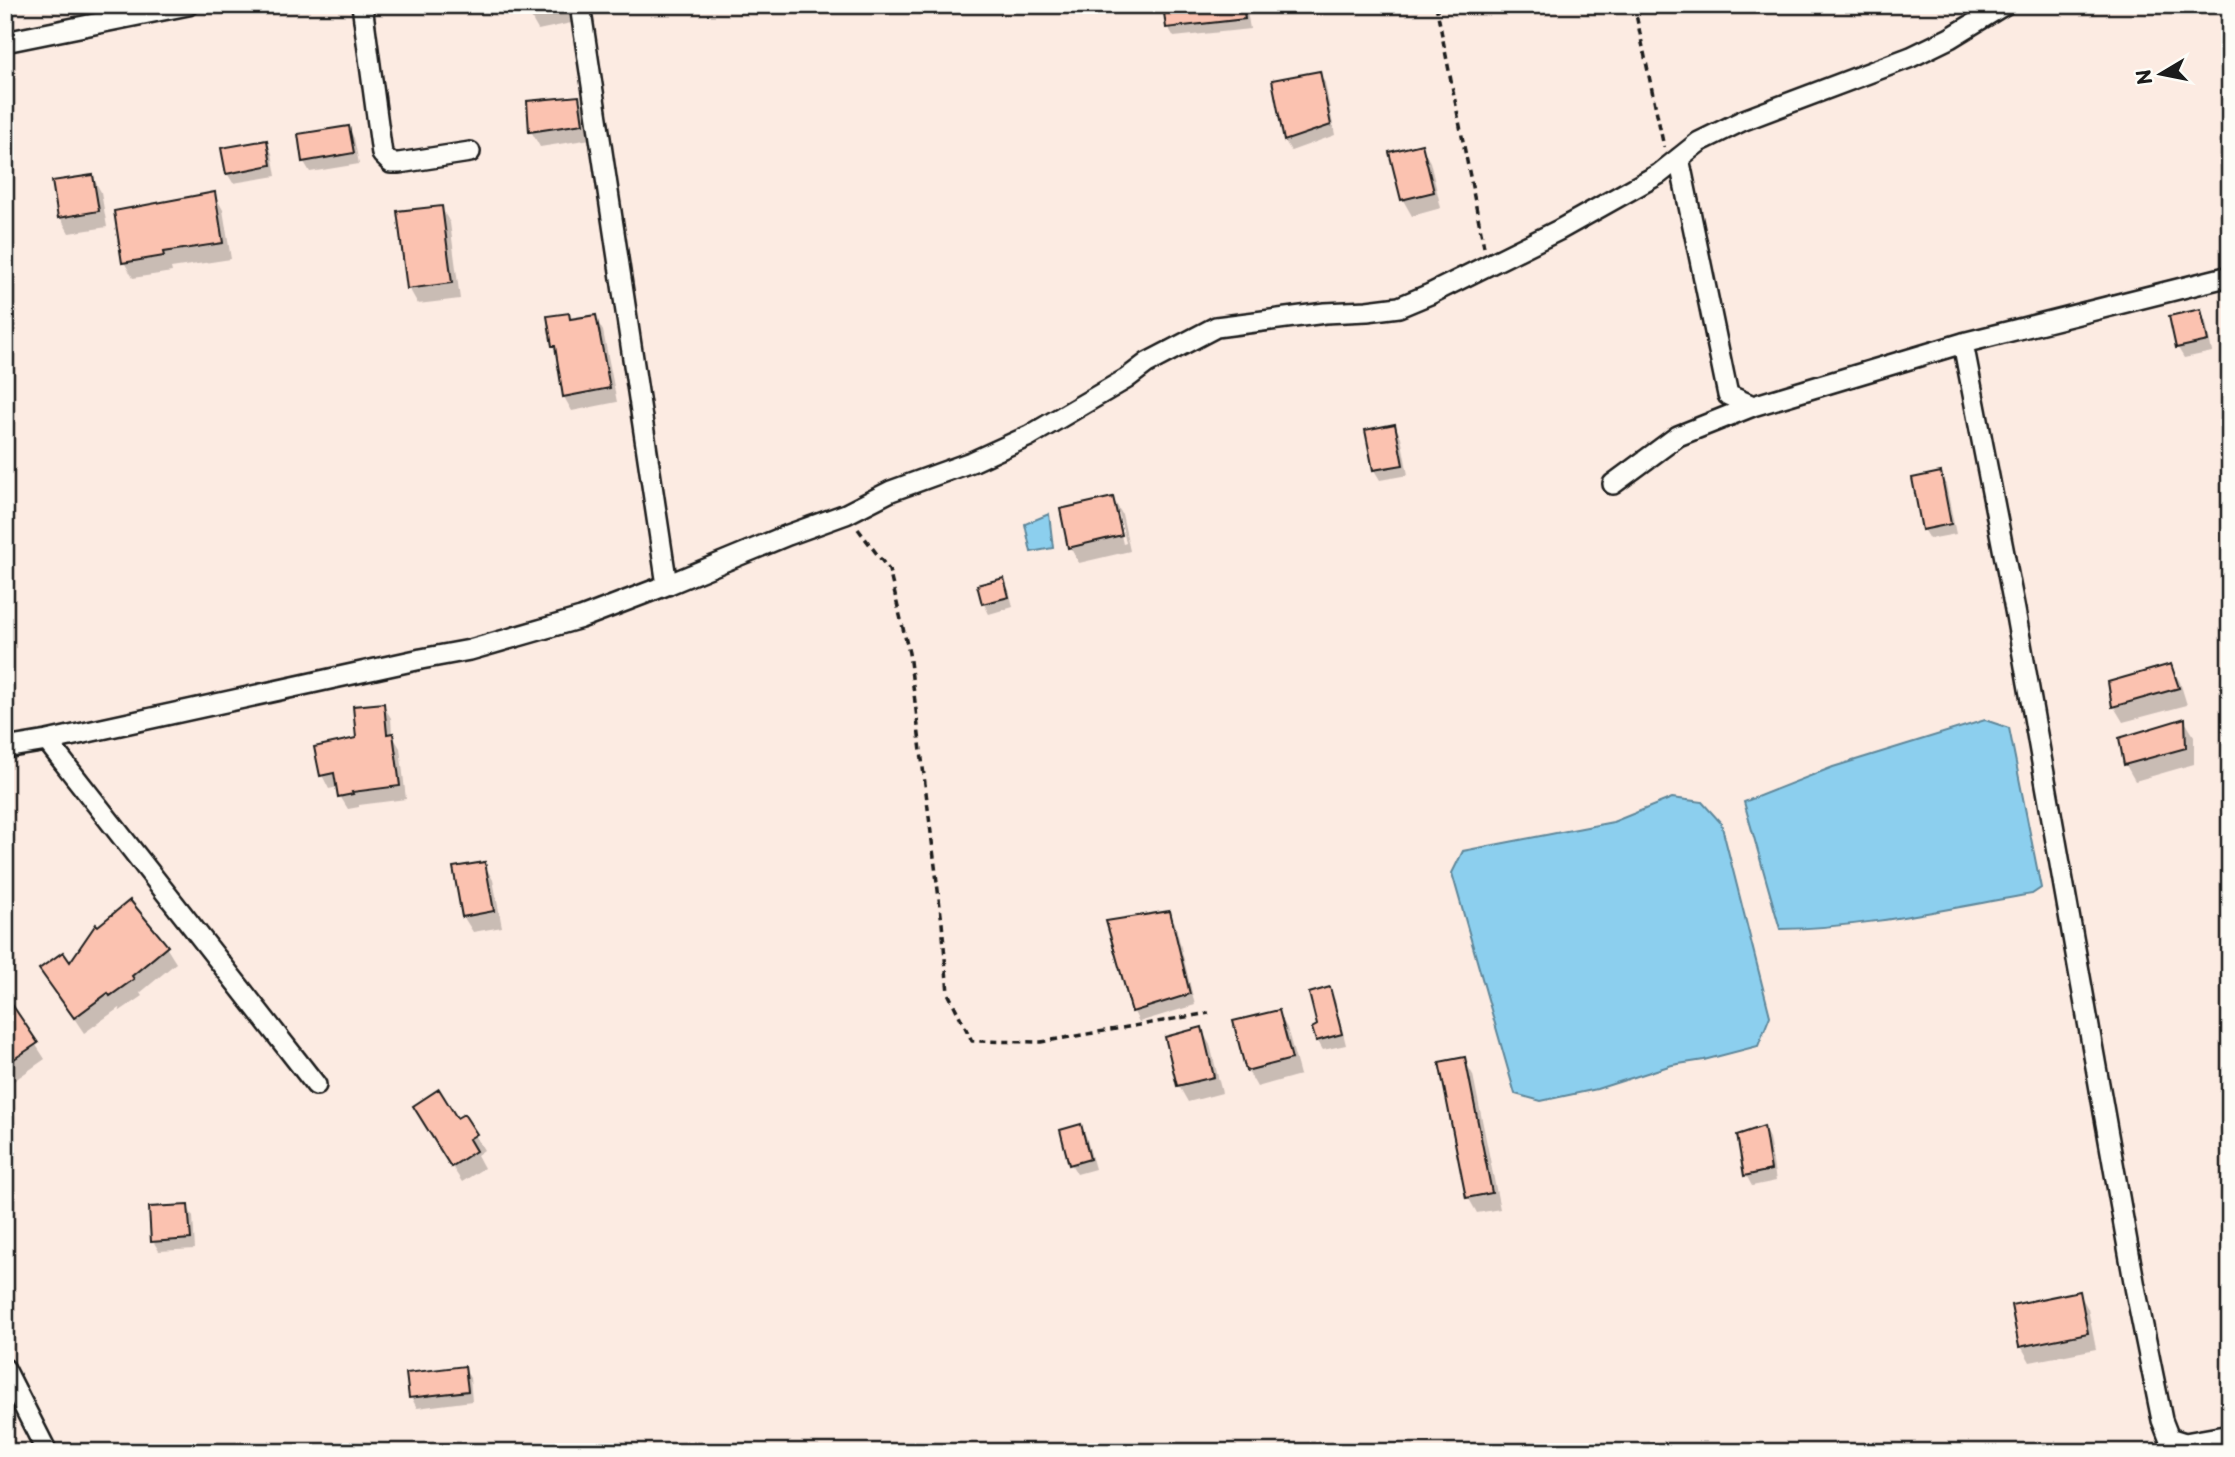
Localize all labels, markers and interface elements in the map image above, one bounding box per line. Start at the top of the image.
north arrow [2126,38,2196,108]
text: N [2128,67,2158,87]

